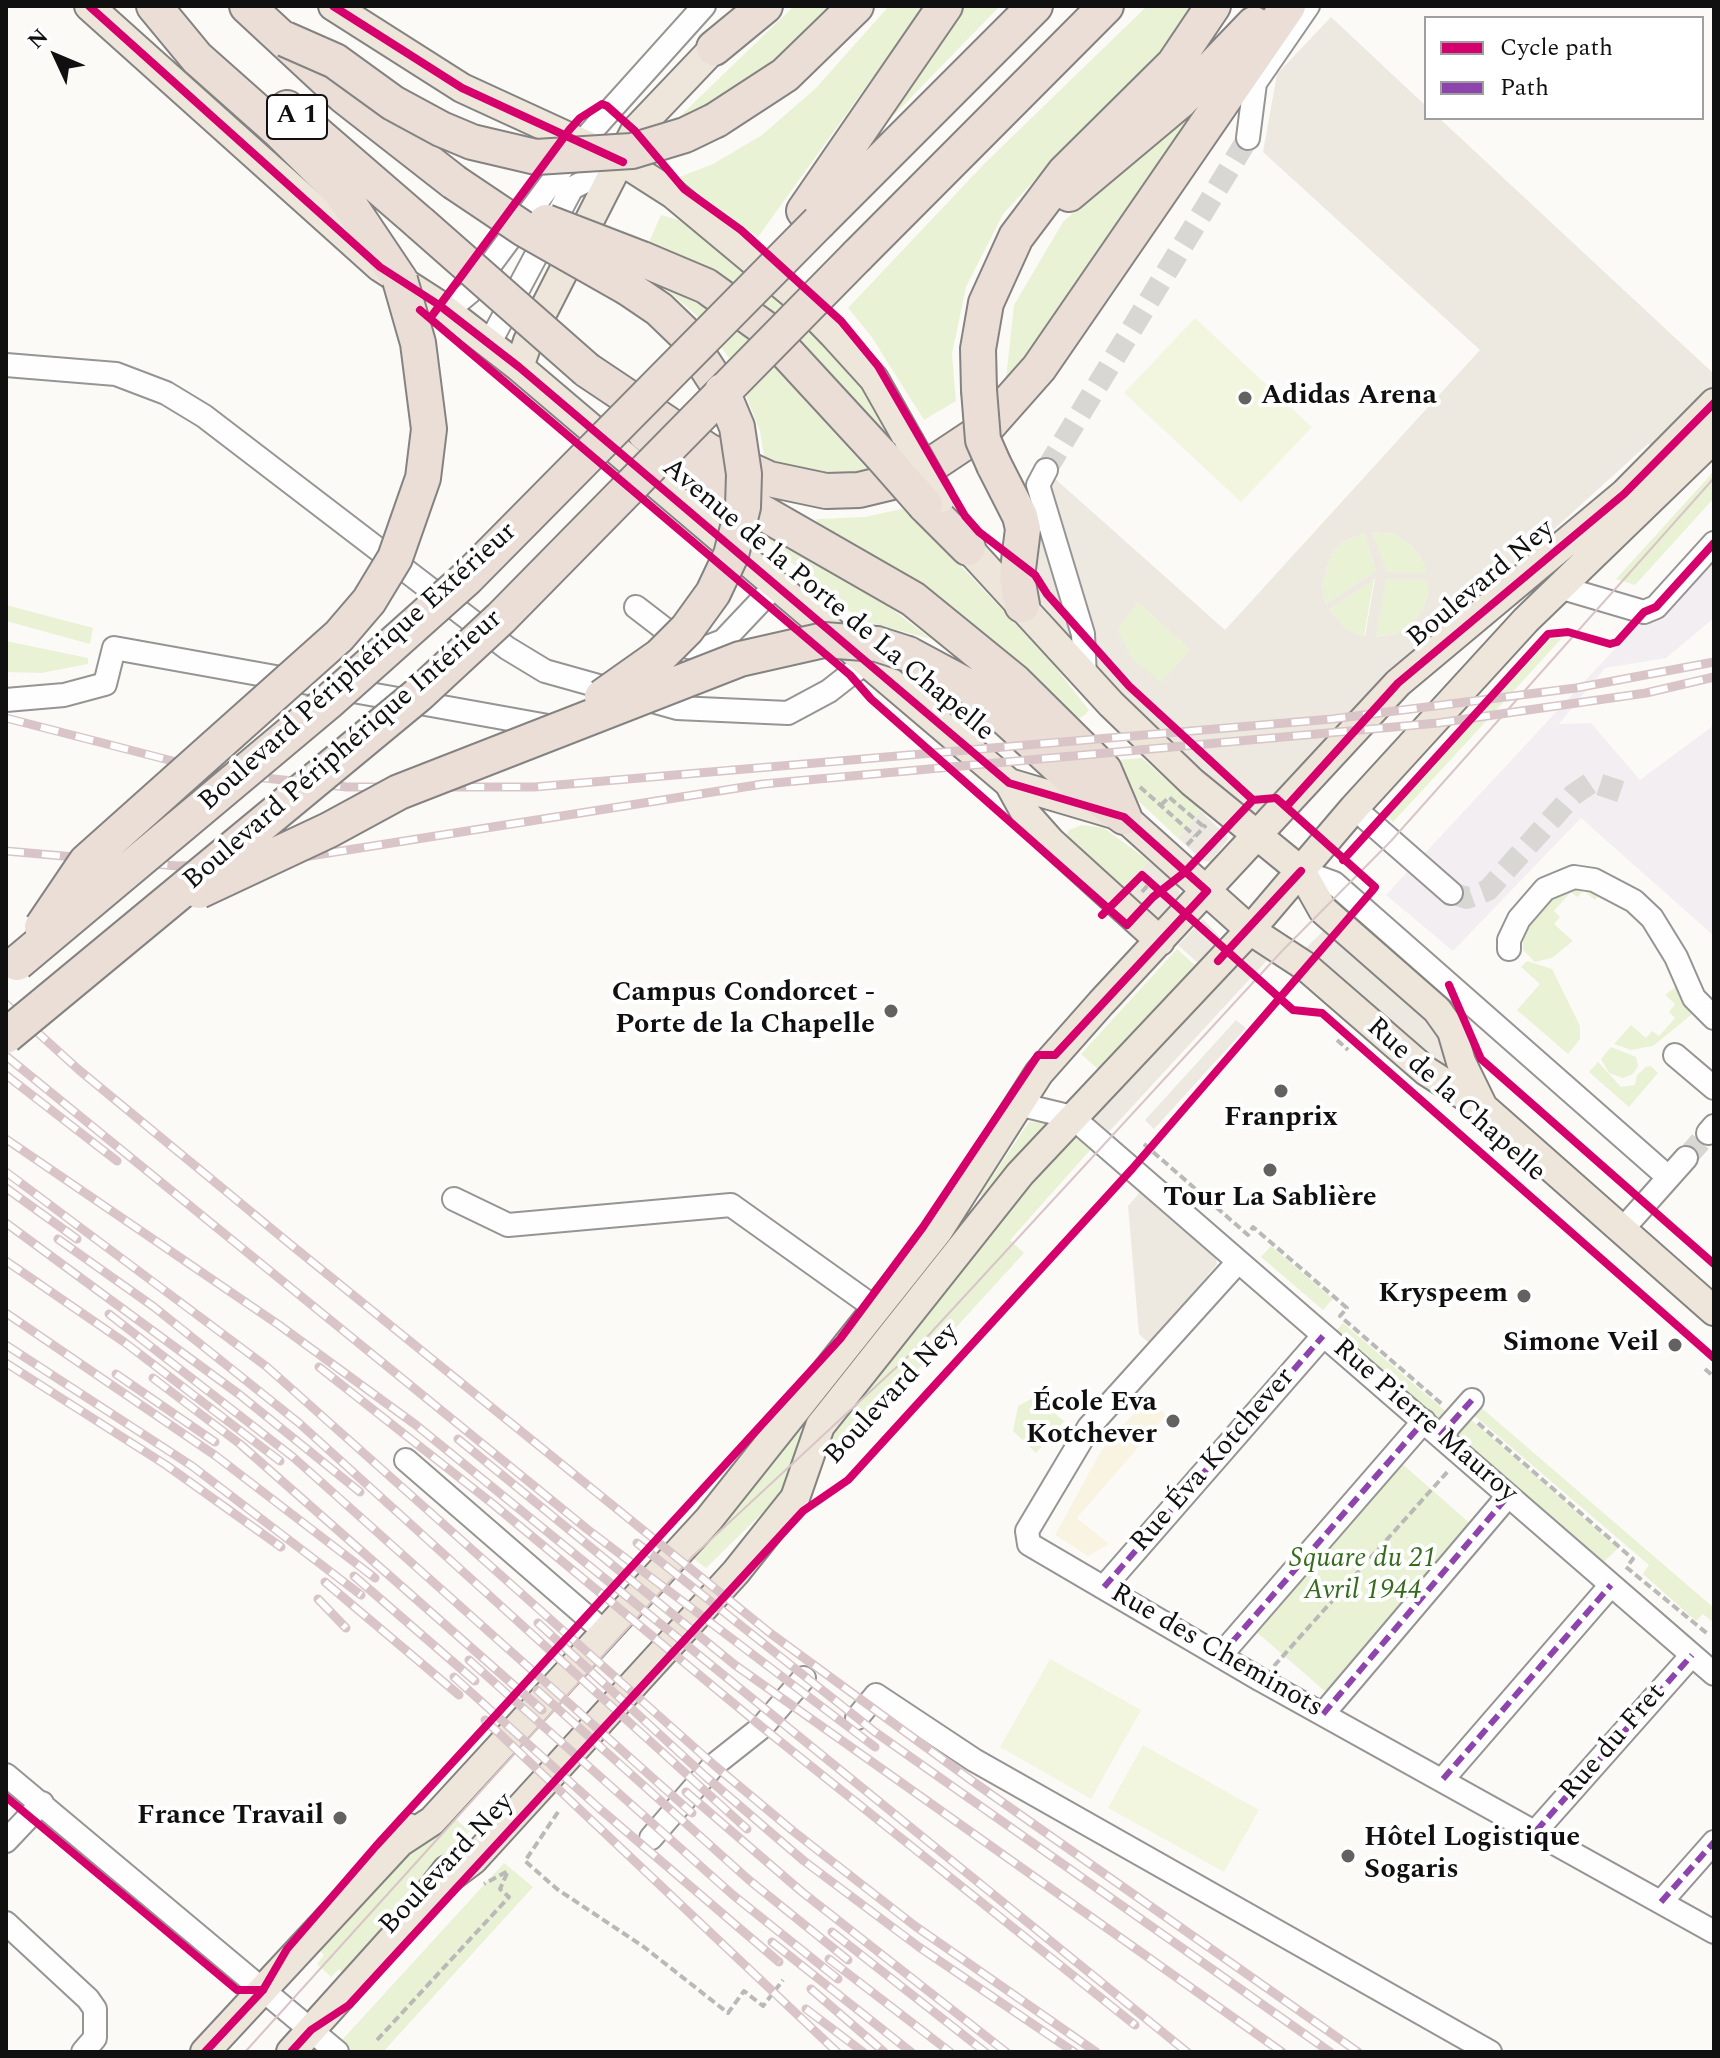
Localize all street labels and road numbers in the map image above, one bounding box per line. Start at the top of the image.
road number: A 1 [267,95,327,139]
street label: Avenue de la Porte de La Chapelle [654,452,1000,750]
street label: Boulevard Ney [1402,514,1562,656]
street label: Boulevard Périphérique Extérieur [193,516,525,820]
street label: Boulevard Périphérique Intérieur [178,603,510,899]
street label: Rue de la Chapelle [1358,1012,1552,1190]
street label: Boulevard Ney [819,1317,967,1473]
street label: Rue Pierre Mauroy [1325,1333,1523,1511]
street label: Rue Éva Kotchever [1125,1362,1303,1560]
street label: Rue des Cheminots [1104,1578,1328,1726]
street label: Rue du Fret [1554,1678,1674,1808]
street label: Boulevard Ney [374,1787,522,1943]

